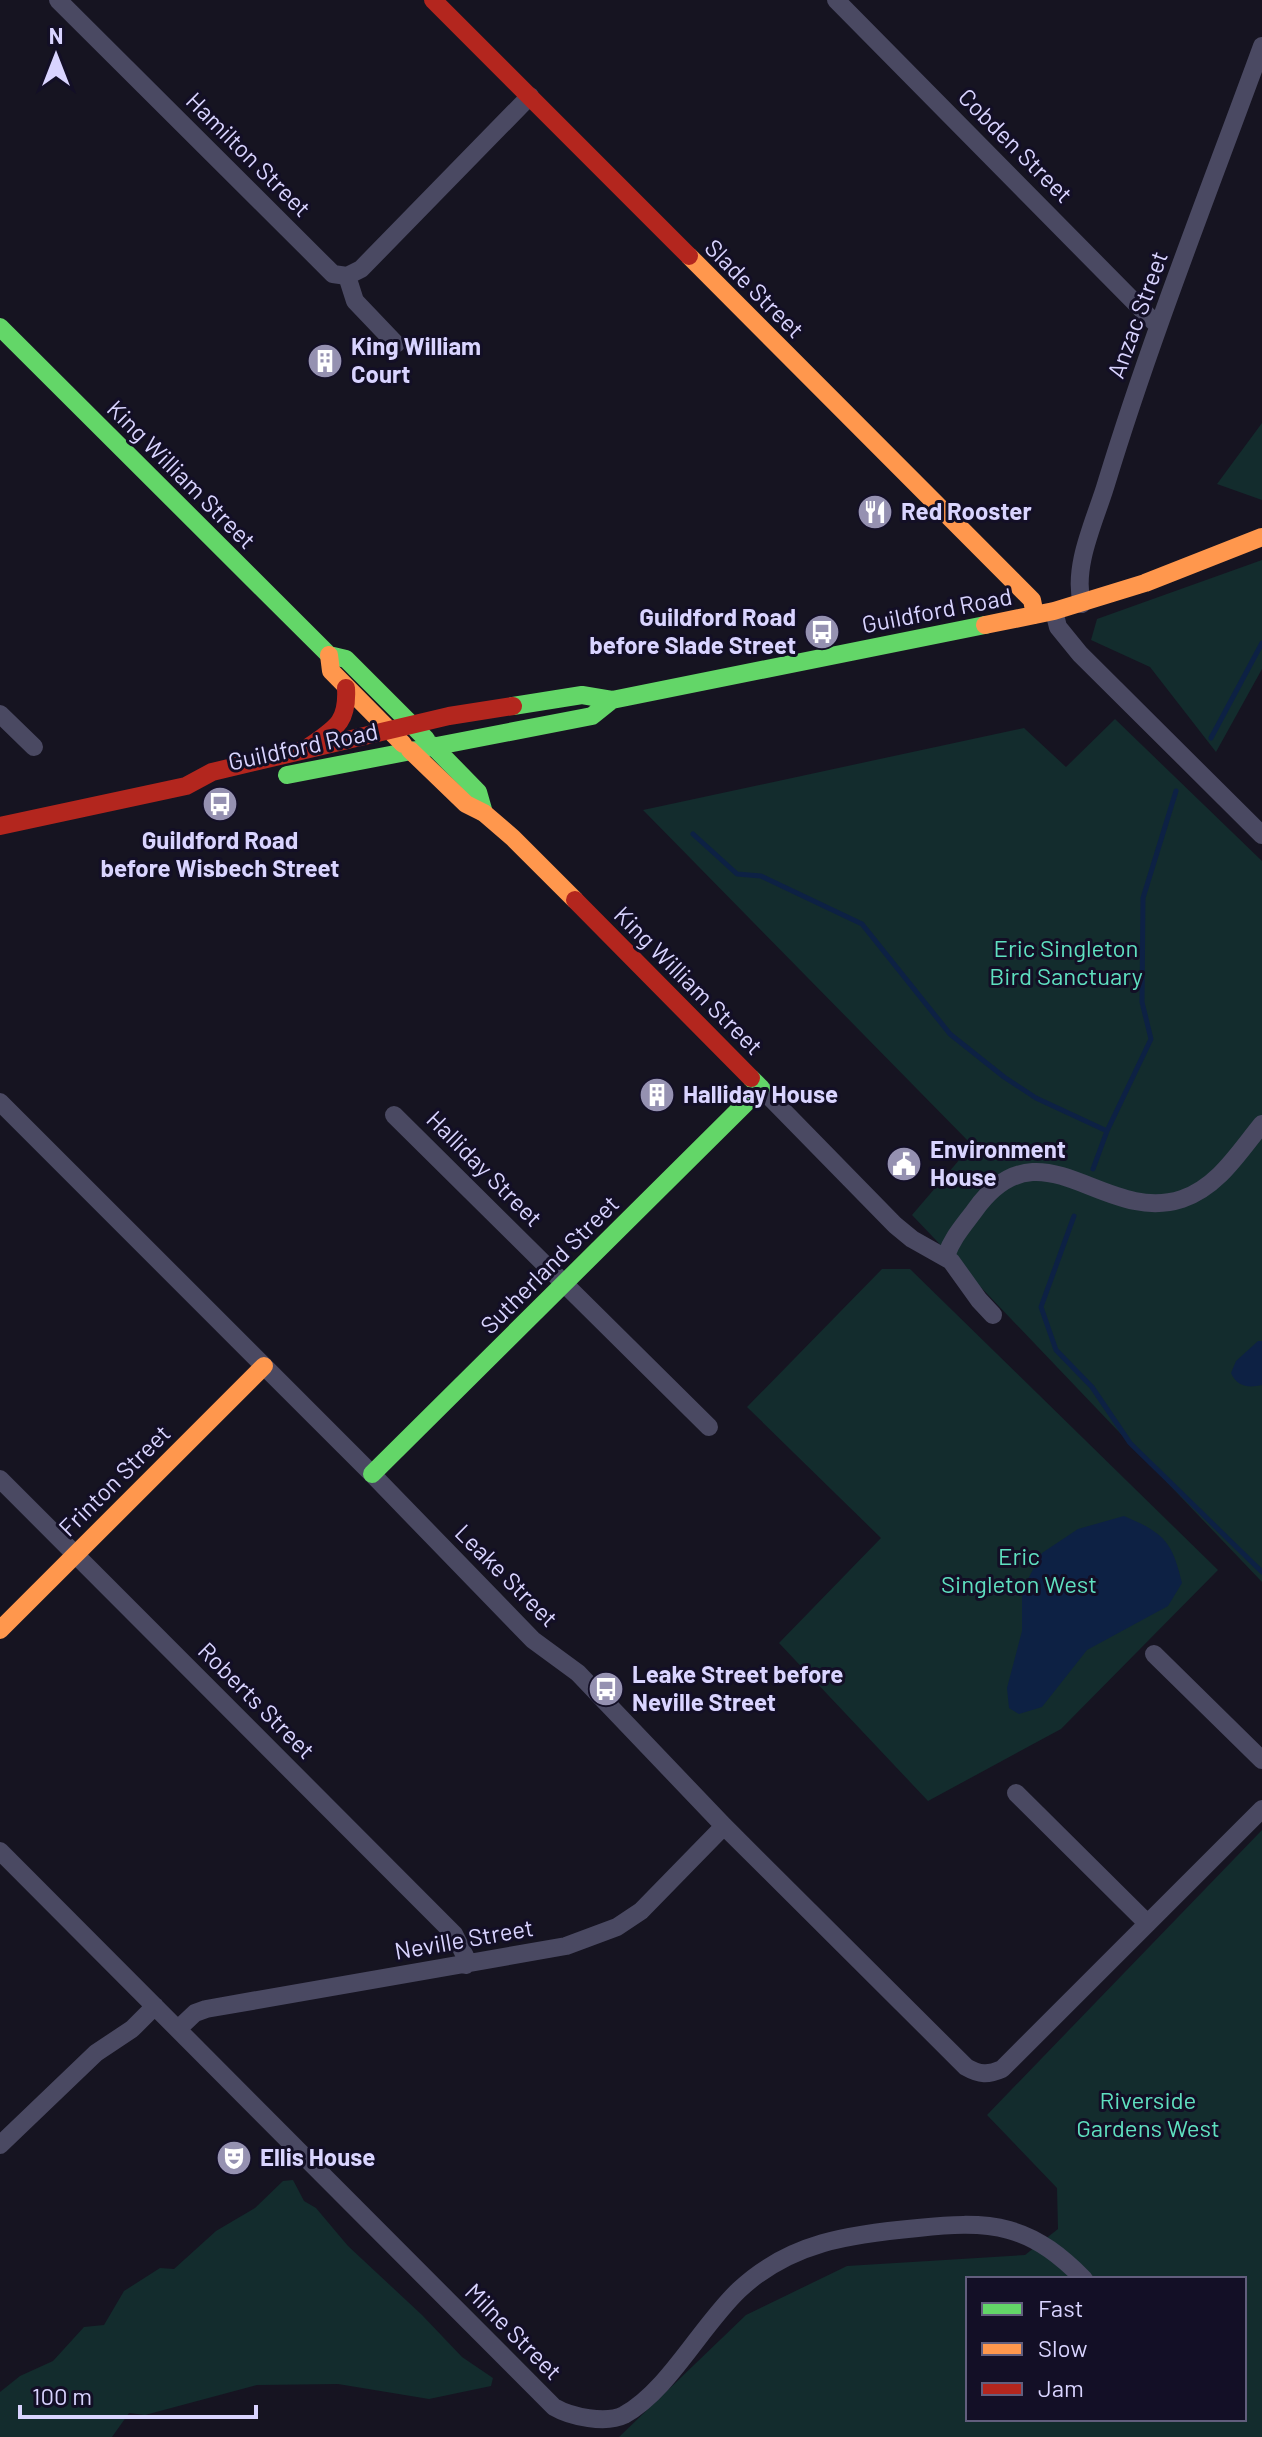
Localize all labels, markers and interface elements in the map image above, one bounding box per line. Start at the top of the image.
north arrow [16,16,96,96]
text: N [49,22,63,48]
street label: Cobden Street [953,82,1079,208]
street label: Hamilton Street [181,86,317,222]
street label: Slade Street [700,232,811,343]
street label: Anzac Street [1100,247,1173,382]
place label: King William Court [351,331,481,388]
building icon: King William Court [306,342,344,380]
street label: King William Street [102,394,262,554]
restaurant icon: Red Rooster [856,493,894,531]
place label: Red Rooster [901,496,1032,525]
street label: Guildford Road [859,581,1014,638]
place label: Guildford Road before Slade Street [589,602,796,659]
bus stop icon: Guildford Road before Slade Street [803,613,841,651]
street label: Guildford Road [225,716,380,776]
bus stop icon: Guildford Road before Wisbech Street [201,785,239,823]
place label: Guildford Road before Wisbech Street [101,825,340,882]
street label: King William Street [609,900,769,1060]
park label: Eric Singleton Bird Sanctuary [989,933,1143,990]
building icon: Halliday House [638,1076,676,1114]
place label: Halliday House [683,1079,838,1108]
street label: Halliday Street [421,1104,549,1232]
place label: Environment House [930,1134,1066,1191]
public building icon: Environment House [885,1145,923,1183]
street label: Sutherland Street [474,1189,624,1339]
street label: Frinton Street [52,1418,176,1542]
street label: Leake Street [450,1518,564,1632]
park label: Eric Singleton West [941,1541,1097,1598]
street label: Roberts Street [193,1636,321,1764]
place label: Leake Street before Neville Street [632,1659,843,1716]
bus stop icon: Leake Street before Neville Street [587,1670,625,1708]
street label: Neville Street [392,1912,535,1965]
park label: Riverside Gardens West [1076,2085,1220,2142]
theatre icon: Ellis House [215,2139,253,2177]
place label: Ellis House [260,2142,375,2171]
street label: Milne Street [460,2277,568,2385]
legend [966,2277,1246,2421]
text: Fast [1038,2293,1083,2322]
text: Slow [1038,2333,1087,2362]
scale bar [20,2369,256,2419]
text: Jam [1038,2373,1084,2402]
text: 100 m [32,2381,92,2410]

